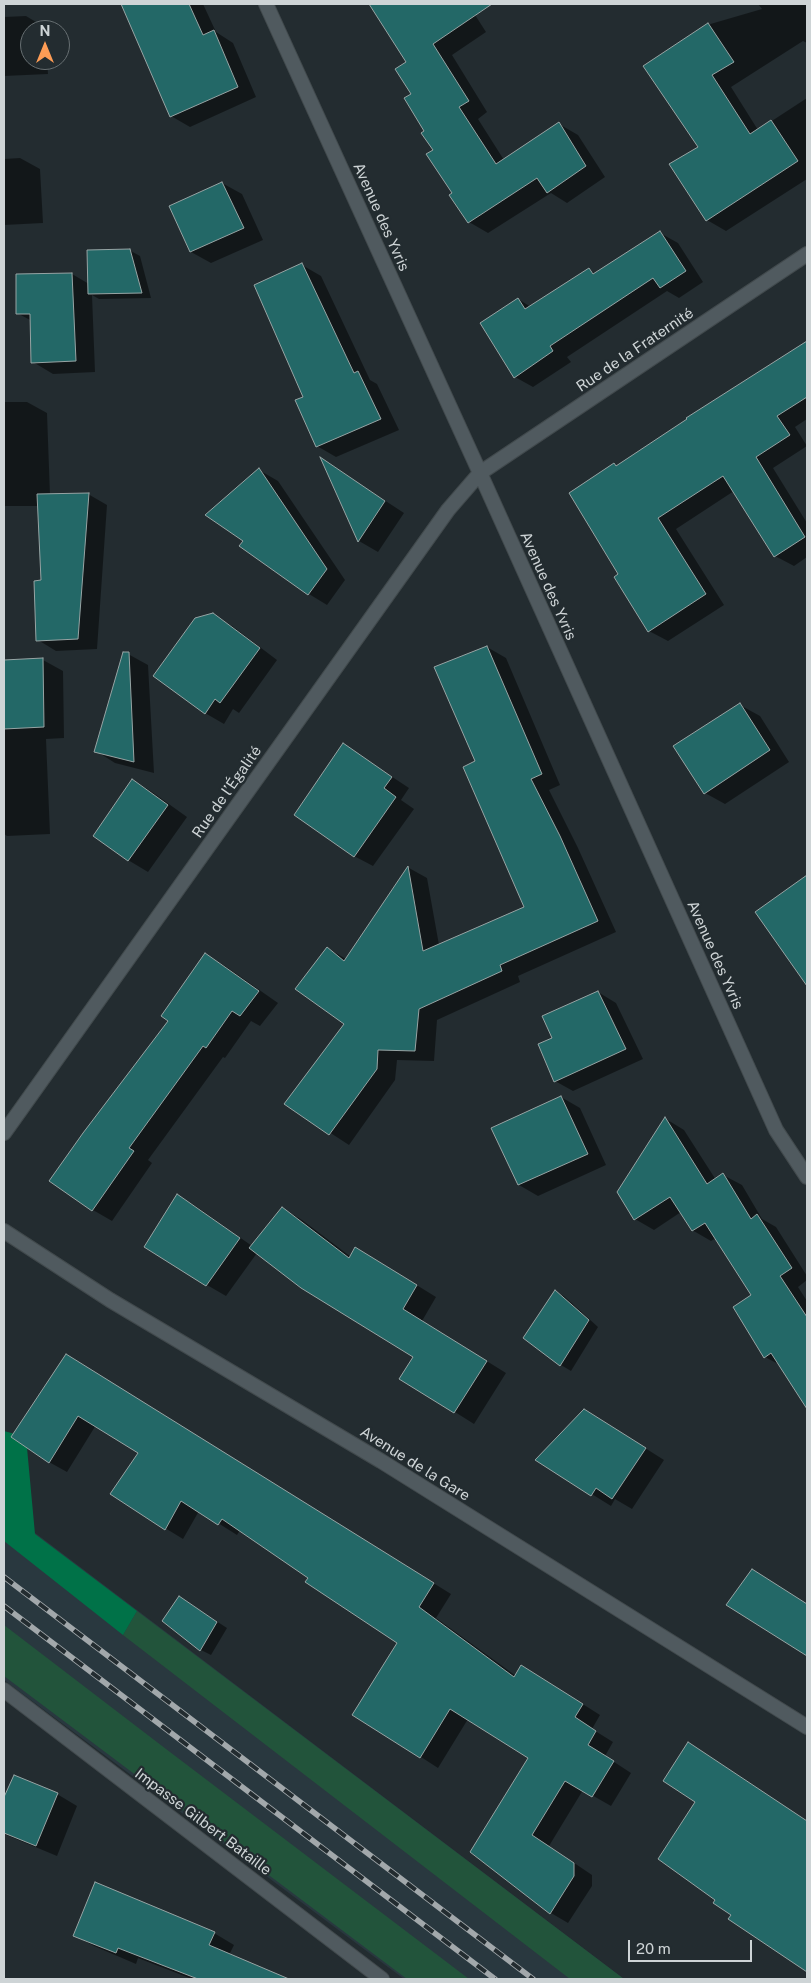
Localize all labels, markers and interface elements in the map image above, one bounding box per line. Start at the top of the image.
north arrow [20,20,70,70]
text: N [40,23,50,39]
street label: Avenue des Yvris [349,160,413,274]
street label: Rue de la Fraternité [573,304,697,396]
street label: Avenue des Yvris [516,529,580,643]
street label: Rue de l’Égalité [189,743,265,841]
street label: Avenue des Yvris [683,898,747,1012]
street label: Avenue de la Gare [357,1423,473,1505]
street label: Impasse Gilbert Bataille [131,1765,275,1879]
scale bar [631,1930,755,1962]
text: 20 m [636,1940,671,1957]

